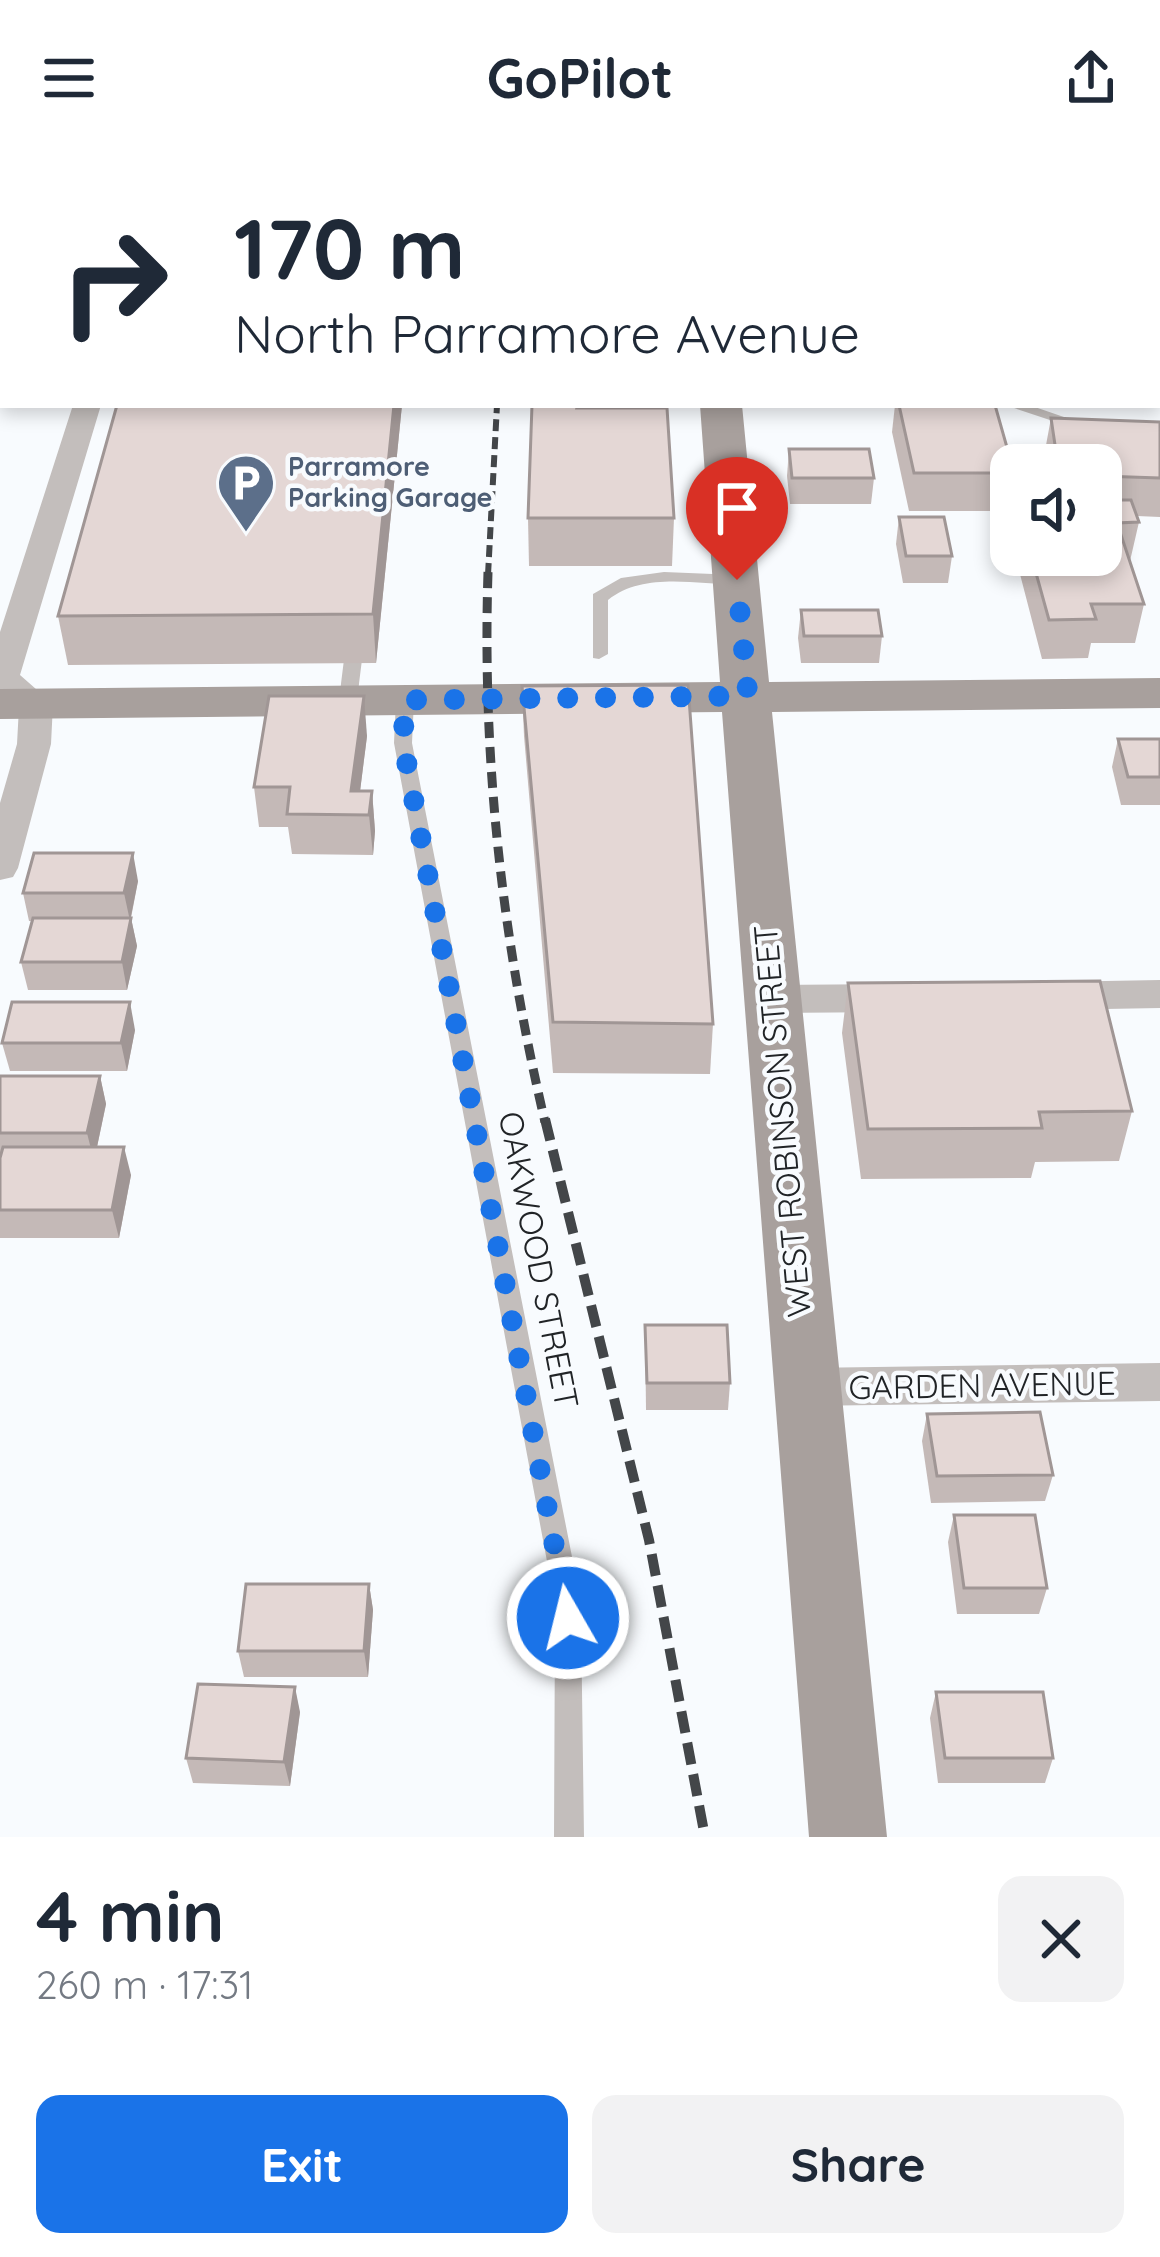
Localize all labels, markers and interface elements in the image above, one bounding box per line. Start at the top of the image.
text: GoPilot [487,44,673,112]
icon: menu [36,45,102,111]
icon: share [1058,45,1124,111]
text: 170 m [234,195,465,300]
icon: right [36,204,192,360]
text: North Parramore Avenue [234,299,860,367]
map controls [990,444,1122,576]
button: sound [990,444,1122,576]
place label: Parramore Parking Garage [288,449,493,514]
parking icon: Parramore Parking Garage [215,452,277,534]
pin [686,457,788,580]
icon: arrive [704,475,770,541]
street label: WEST ROBINSON STREET [744,923,819,1319]
street label: OAKWOOD STREET [491,1108,588,1412]
street label: GARDEN AVENUE [848,1362,1116,1407]
position arrow [505,1555,631,1681]
text: 4 min [36,1870,225,1960]
button: close [998,1876,1124,2002]
text: 260 m · 17:31 [36,1960,254,2009]
button: Exit [36,2095,568,2233]
button: Share [592,2095,1124,2233]

